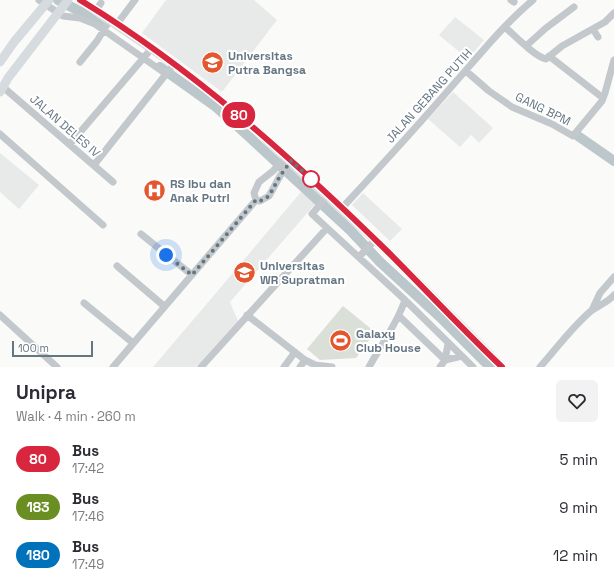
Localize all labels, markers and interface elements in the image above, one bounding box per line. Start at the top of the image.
street label: JALAN GEBANG PUTIH [382,45,476,147]
place label: Universitas Putra Bangsa [228,48,306,78]
school or university icon: Universitas Putra Bangsa [200,50,226,76]
street label: GANG BPM [513,89,573,129]
street label: JALAN DELES IV [26,91,104,161]
line badge: 80 [221,102,257,128]
text: 80 [230,106,248,124]
unlabelled marker [302,170,320,188]
place label: RS Ibu dan Anak Putri [170,176,231,206]
hospital icon: RS Ibu dan Anak Putri [142,178,168,204]
your location [156,245,176,265]
place label: Universitas WR Supratman [260,258,345,288]
school or university icon: Universitas WR Supratman [231,260,257,286]
place label: Galaxy Club House [356,326,421,356]
sports icon: Galaxy Club House [328,328,354,354]
scale bar [12,339,93,358]
text: 100 m [18,341,49,355]
text: Unipra [16,380,76,405]
button: heart [556,380,598,422]
text: Walk · 4 min · 260 m [16,408,136,425]
text: Bus [72,441,99,460]
text: 80 [29,450,47,468]
text: 5 min [559,450,598,469]
text: 17:42 [72,460,104,477]
text: Bus [72,489,99,508]
text: 183 [26,498,50,516]
text: 9 min [559,498,598,517]
text: 17:46 [72,508,104,525]
text: Bus [72,537,99,556]
text: 180 [26,546,50,564]
text: 12 min [553,546,598,565]
text: 17:49 [72,556,104,573]

